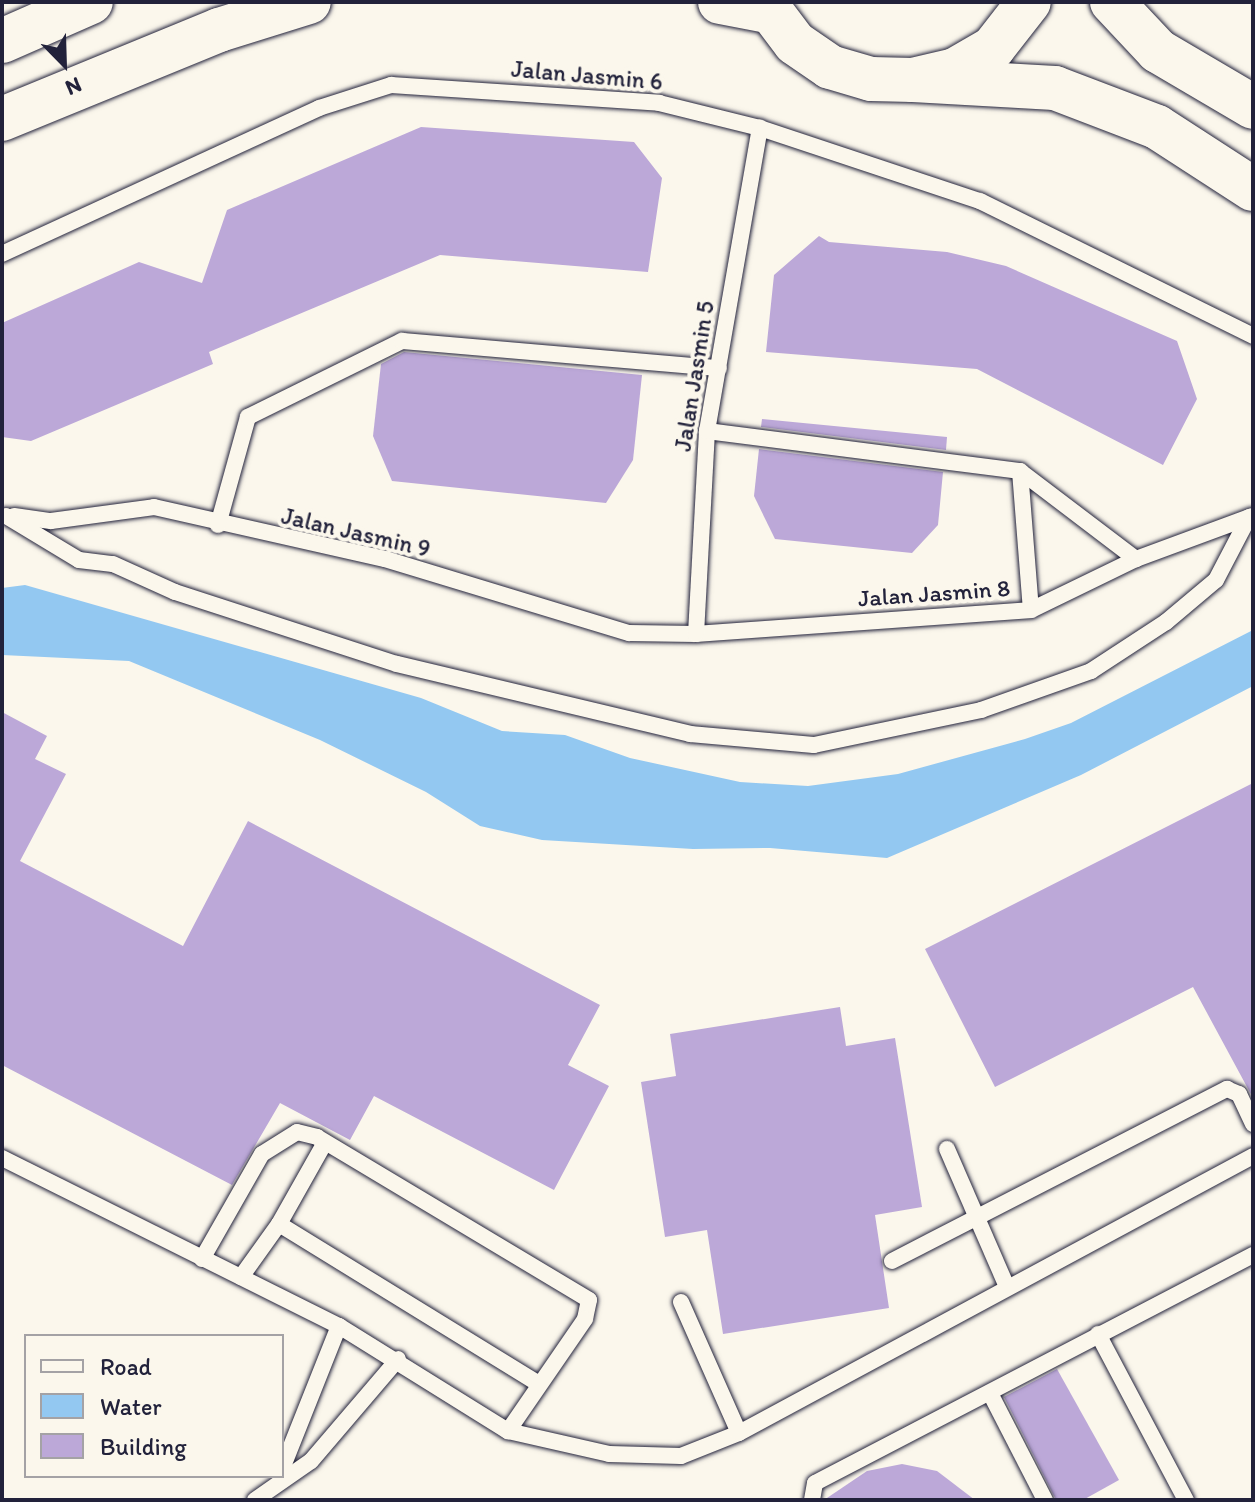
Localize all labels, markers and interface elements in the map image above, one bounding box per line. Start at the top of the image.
north arrow [24,24,104,104]
street label: Jalan Jasmin 6 [510,54,664,96]
text: N [61,71,86,102]
street label: Jalan Jasmin 5 [668,299,720,453]
street label: Jalan Jasmin 9 [279,501,433,563]
street label: Jalan Jasmin 8 [857,573,1011,613]
legend [24,1334,284,1478]
text: Road [100,1352,152,1381]
text: Water [100,1392,162,1421]
text: Building [100,1432,187,1461]

